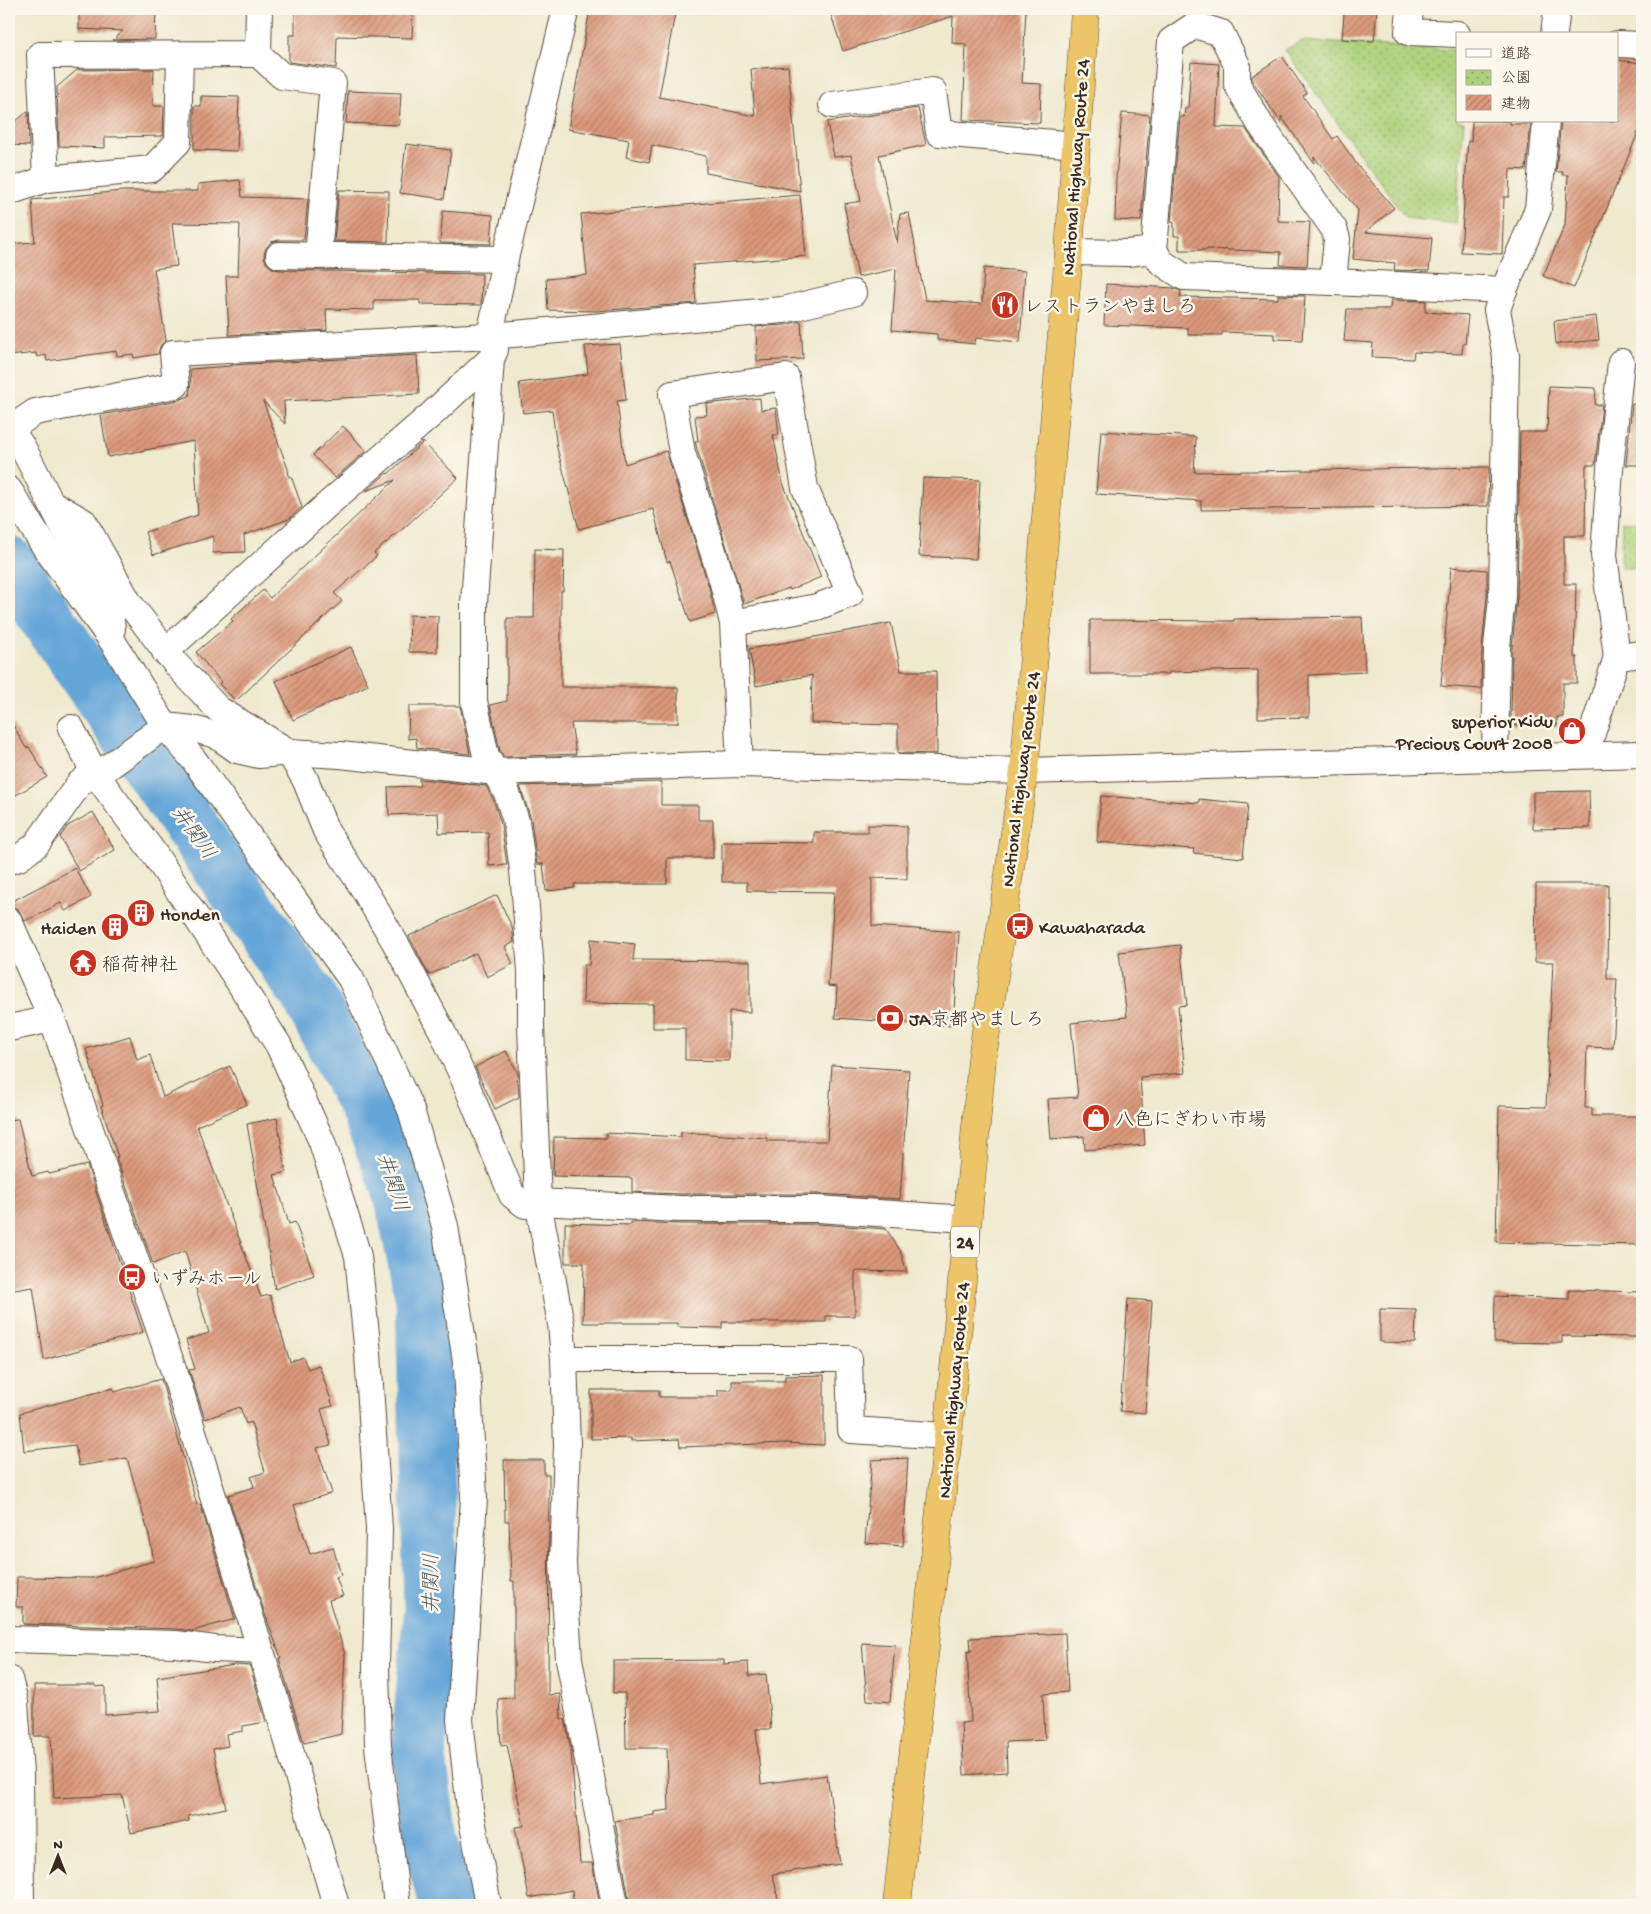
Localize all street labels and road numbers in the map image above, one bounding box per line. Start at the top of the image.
street label: National Highway Route 24 [1058,58,1097,276]
street label: National Highway Route 24 [998,670,1047,889]
road number: 24 [951,1226,979,1258]
street label: National Highway Route 24 [935,1281,976,1499]

